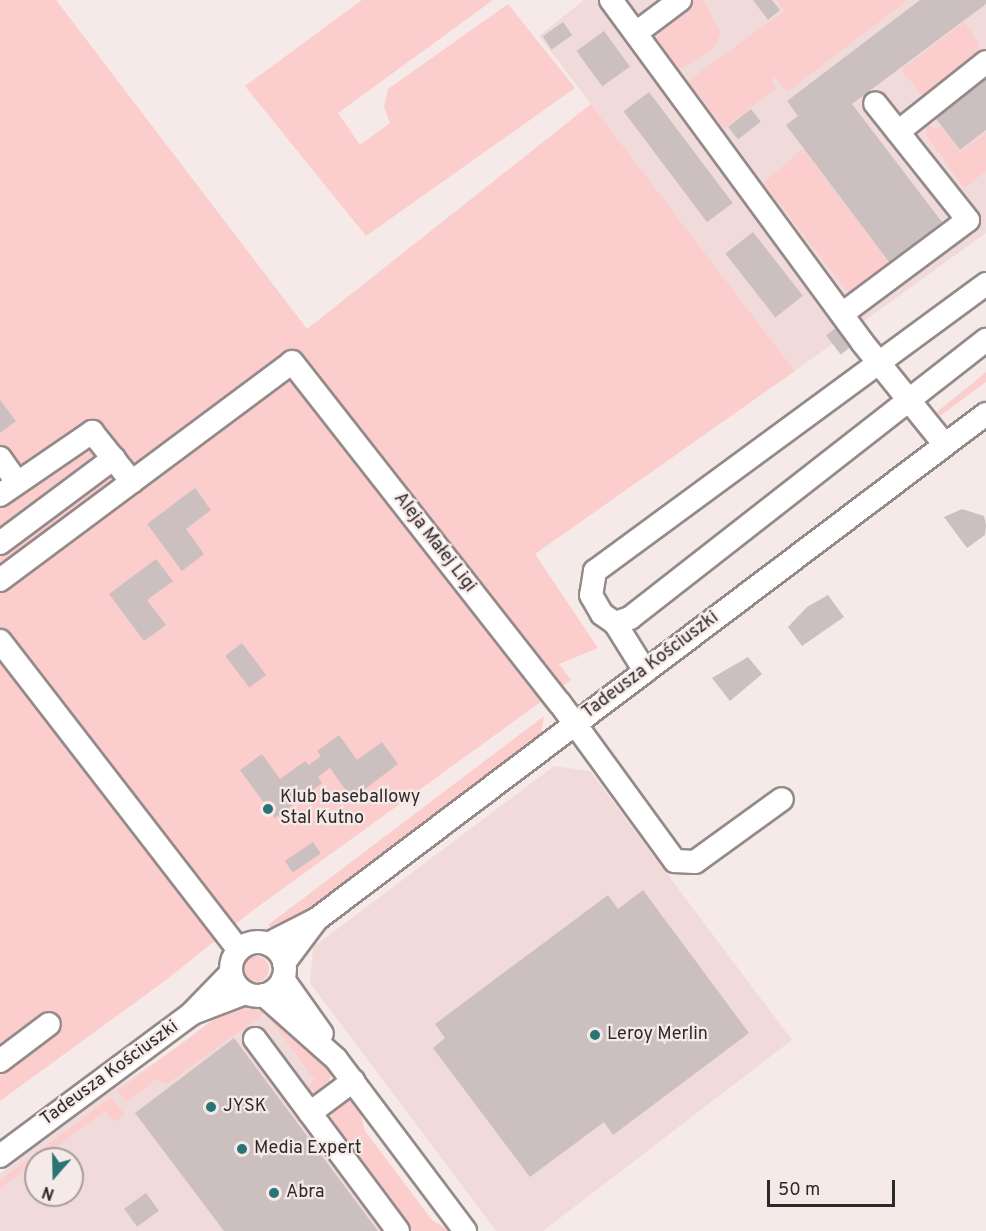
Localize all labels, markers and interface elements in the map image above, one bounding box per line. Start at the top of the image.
street label: Aleja Małej Ligi [388,489,480,597]
street label: Tadeusza Kościuszki [579,608,723,724]
place label: Klub baseballowy Stal Kutno [280,788,420,830]
marker: Klub baseballowy Stal Kutno [261,802,275,816]
street label: Tadeusza Kościuszki [37,1017,183,1131]
place label: Leroy Merlin [607,1024,708,1046]
marker: Leroy Merlin [588,1028,602,1042]
place label: JYSK [223,1096,267,1118]
marker: JYSK [204,1100,218,1114]
place label: Media Expert [254,1138,362,1160]
marker: Media Expert [235,1142,249,1156]
north arrow [24,1147,84,1207]
scale bar [770,1168,898,1206]
text: 50 m [778,1179,820,1202]
text: N [40,1181,57,1203]
place label: Abra [286,1182,324,1204]
marker: Abra [267,1186,281,1200]

